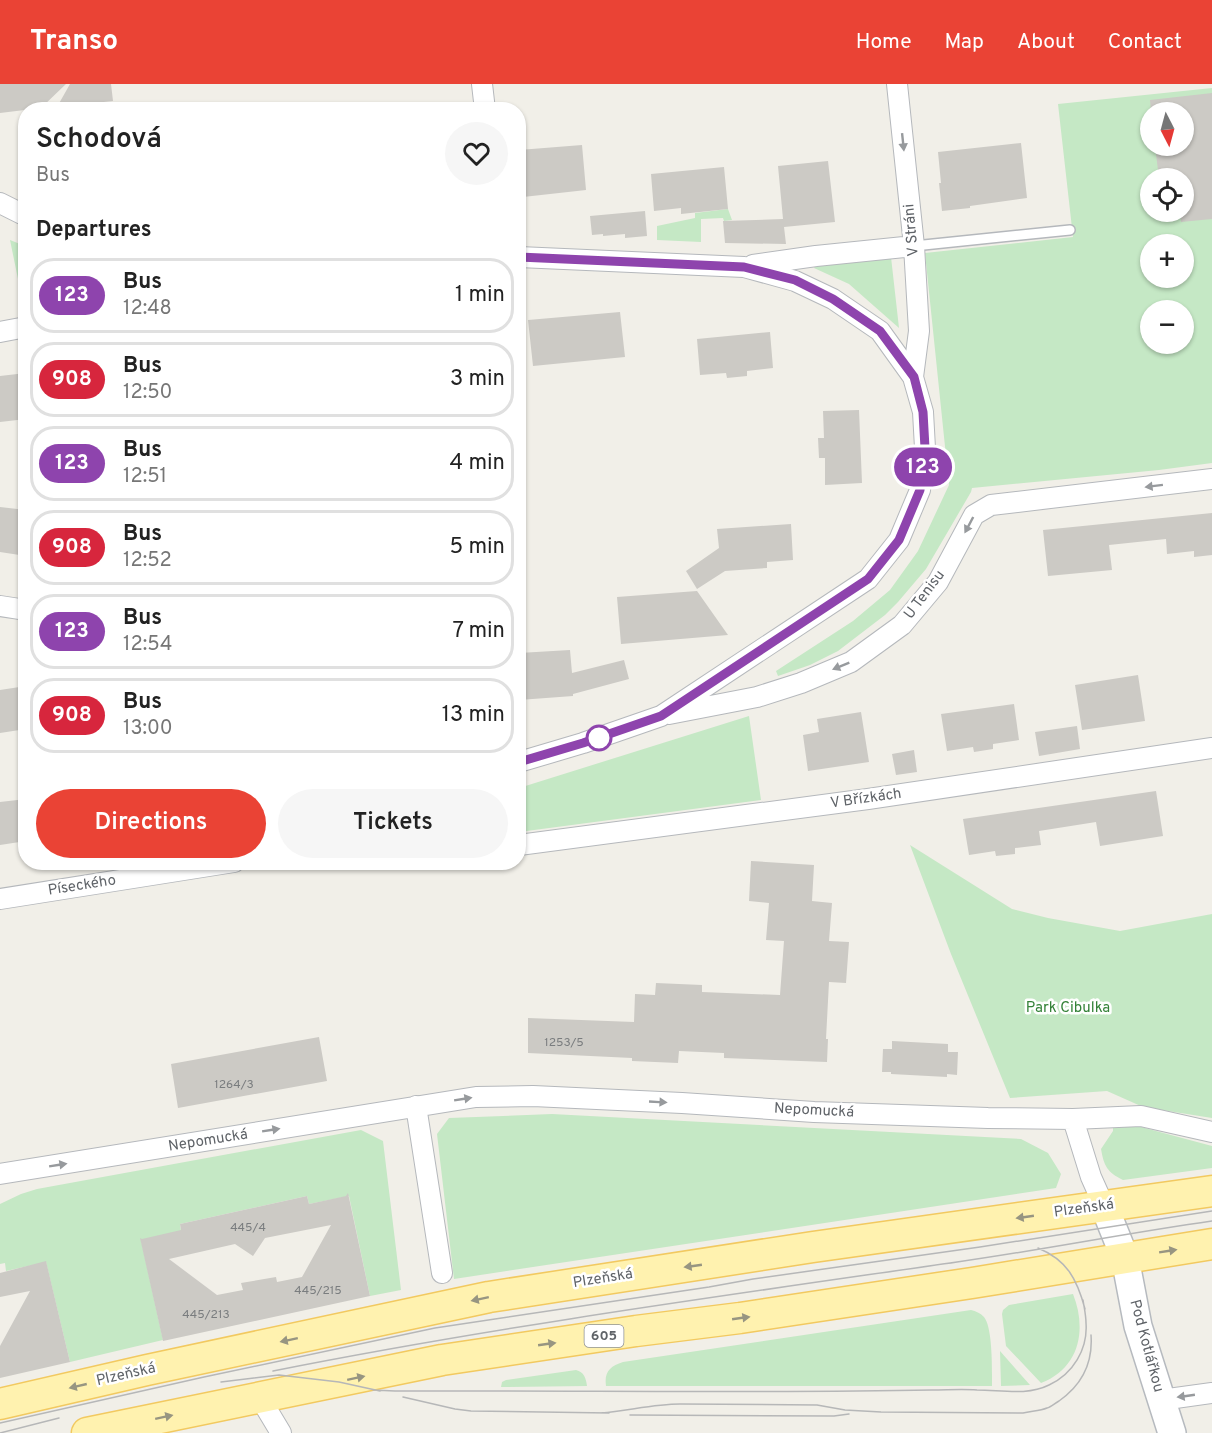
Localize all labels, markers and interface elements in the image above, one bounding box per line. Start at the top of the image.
text: Transo [30,24,118,60]
text: Home [856,29,912,56]
text: Map [945,29,984,56]
text: About [1017,29,1075,56]
text: Contact [1108,29,1182,56]
north arrow [1140,102,1194,156]
map controls [1140,102,1194,354]
text: Schodová [36,122,162,158]
button: heart [445,122,508,185]
one-way arrow [898,133,908,152]
text: Bus [36,163,70,189]
button: locate [1140,168,1194,222]
street label: V Stráni [900,203,924,257]
text: Departures [36,217,152,244]
button: + [1140,234,1194,288]
text: Bus [123,269,162,296]
text: 123 [55,282,89,309]
text: 1 min [455,282,505,309]
text: 12:48 [123,296,172,322]
button: − [1140,300,1194,354]
text: Bus [123,353,162,380]
text: 908 [52,366,92,393]
text: 3 min [450,366,505,393]
text: 12:50 [123,380,172,406]
text: Bus [123,437,162,464]
line badge: 123 [888,448,958,487]
text: 123 [55,450,89,477]
text: 4 min [450,450,505,477]
text: 123 [906,454,940,481]
text: 12:51 [123,464,167,490]
one-way arrow [1144,481,1163,491]
one-way arrow [964,517,974,534]
text: Bus [123,521,162,548]
text: 908 [52,534,92,561]
text: 5 min [450,534,505,561]
text: 12:52 [123,548,172,574]
street label: U Tenisu [900,567,950,623]
text: Bus [123,605,162,632]
text: 123 [55,618,89,645]
text: 7 min [453,618,505,645]
text: 12:54 [123,632,172,658]
one-way arrow [832,662,850,671]
text: Bus [123,689,162,716]
text: 908 [52,702,92,729]
text: 13 min [442,702,505,729]
text: 13:00 [123,716,173,742]
unlabelled marker [586,725,612,751]
street label: V Břízkách [829,785,903,813]
button: Directions [36,789,266,858]
button: Tickets [278,789,508,858]
street label: Píseckého [47,871,117,901]
park label: Park Cibulka [1026,999,1110,1018]
house number: 1253/5 [544,1035,584,1051]
house number: 1264/3 [214,1077,254,1093]
one-way arrow [454,1095,473,1104]
one-way arrow [649,1097,668,1106]
street label: Nepomucká [773,1099,855,1123]
street label: Nepomucká [167,1125,249,1157]
one-way arrow [262,1125,281,1134]
one-way arrow [48,1161,67,1170]
street label: Plzeňská [1053,1195,1115,1223]
one-way arrow [1016,1212,1035,1221]
house number: 445/4 [230,1220,266,1236]
one-way arrow [1159,1247,1178,1256]
one-way arrow [684,1261,703,1270]
street label: Plzeňská [572,1265,634,1293]
house number: 445/215 [294,1283,342,1299]
one-way arrow [471,1295,489,1305]
street label: Pod Kotlářkou [1125,1298,1167,1394]
house number: 445/213 [182,1307,230,1323]
one-way arrow [731,1313,750,1322]
road number: 605 [584,1325,624,1347]
one-way arrow [279,1336,298,1345]
one-way arrow [538,1339,557,1348]
street label: Plzeňská [94,1359,158,1391]
one-way arrow [346,1373,365,1382]
one-way arrow [69,1382,87,1392]
one-way arrow [1177,1391,1196,1400]
one-way arrow [155,1412,174,1421]

